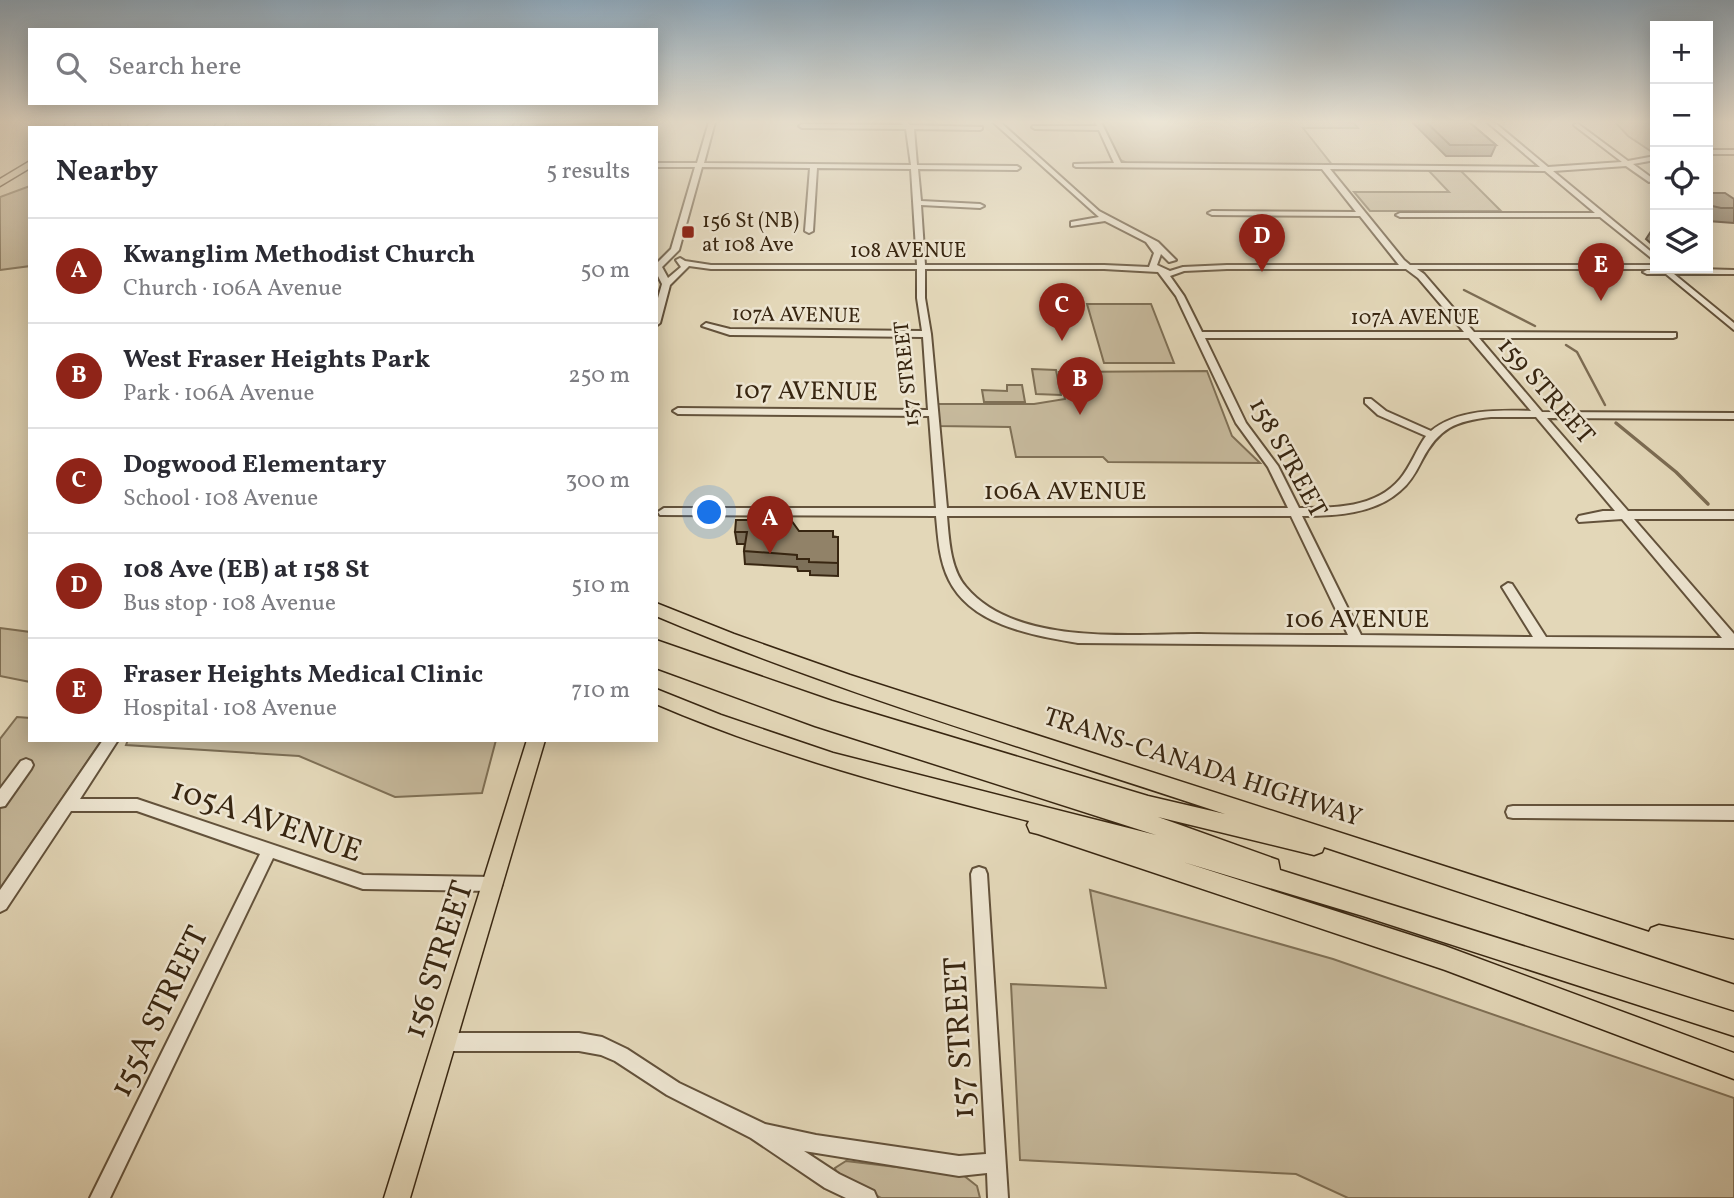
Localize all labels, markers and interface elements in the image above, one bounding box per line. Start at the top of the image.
map controls [1650,21,1713,273]
button: + [1650,21,1713,84]
search box [28,28,658,105]
icon: search [52,48,90,86]
text: Search here [108,49,241,85]
button: − [1650,84,1713,147]
button: locate [1650,147,1713,210]
text: Nearby [56,151,158,193]
text: 5 results [546,156,630,188]
place label: 156 St (NB) at 108 Ave [702,207,799,260]
button: layers [1650,210,1713,273]
pin: D [1239,214,1285,272]
marker: 156 St (NB) at 108 Ave [680,224,696,240]
text: Kwanglim Methodist Church [123,237,475,273]
street label: 108 AVENUE [850,237,966,266]
pin: E [1578,243,1624,301]
text: A [71,255,87,287]
text: 50 m [581,255,630,287]
text: Church · 106A Avenue [123,273,342,305]
pin: C [1039,283,1085,341]
street label: 107A AVENUE [731,300,861,331]
street label: 107A AVENUE [1351,304,1479,333]
street label: 157 STREET [887,319,927,428]
street label: 159 STREET [1488,330,1602,453]
text: West Fraser Heights Park [123,342,430,378]
pin: B [1057,357,1103,415]
text: B [71,360,87,392]
text: 250 m [568,360,630,392]
street label: 107 AVENUE [734,373,878,411]
text: Park · 106A Avenue [123,378,314,410]
street label: 158 STREET [1239,391,1335,525]
text: Dogwood Elementary [123,447,386,483]
text: C [72,465,86,497]
text: 300 m [566,465,630,497]
street label: 106A AVENUE [983,474,1147,510]
text: School · 108 Avenue [123,483,318,515]
your location [692,495,726,529]
pin: A [747,496,793,554]
text: 108 Ave (EB) at 158 St [123,552,369,588]
text: D [71,570,87,602]
text: 510 m [571,570,630,602]
text: Bus stop · 108 Avenue [123,588,336,620]
street label: 106 AVENUE [1285,602,1429,638]
text: Fraser Heights Medical Clinic [123,657,483,693]
text: E [72,675,86,707]
text: 710 m [571,675,630,707]
text: Hospital · 108 Avenue [123,693,337,725]
street label: TRANS-CANADA HIGHWAY [1038,699,1366,836]
street label: 105A AVENUE [165,769,367,875]
street label: 156 STREET [394,876,486,1044]
street label: 155A STREET [100,920,221,1105]
street label: 157 STREET [935,956,987,1120]

